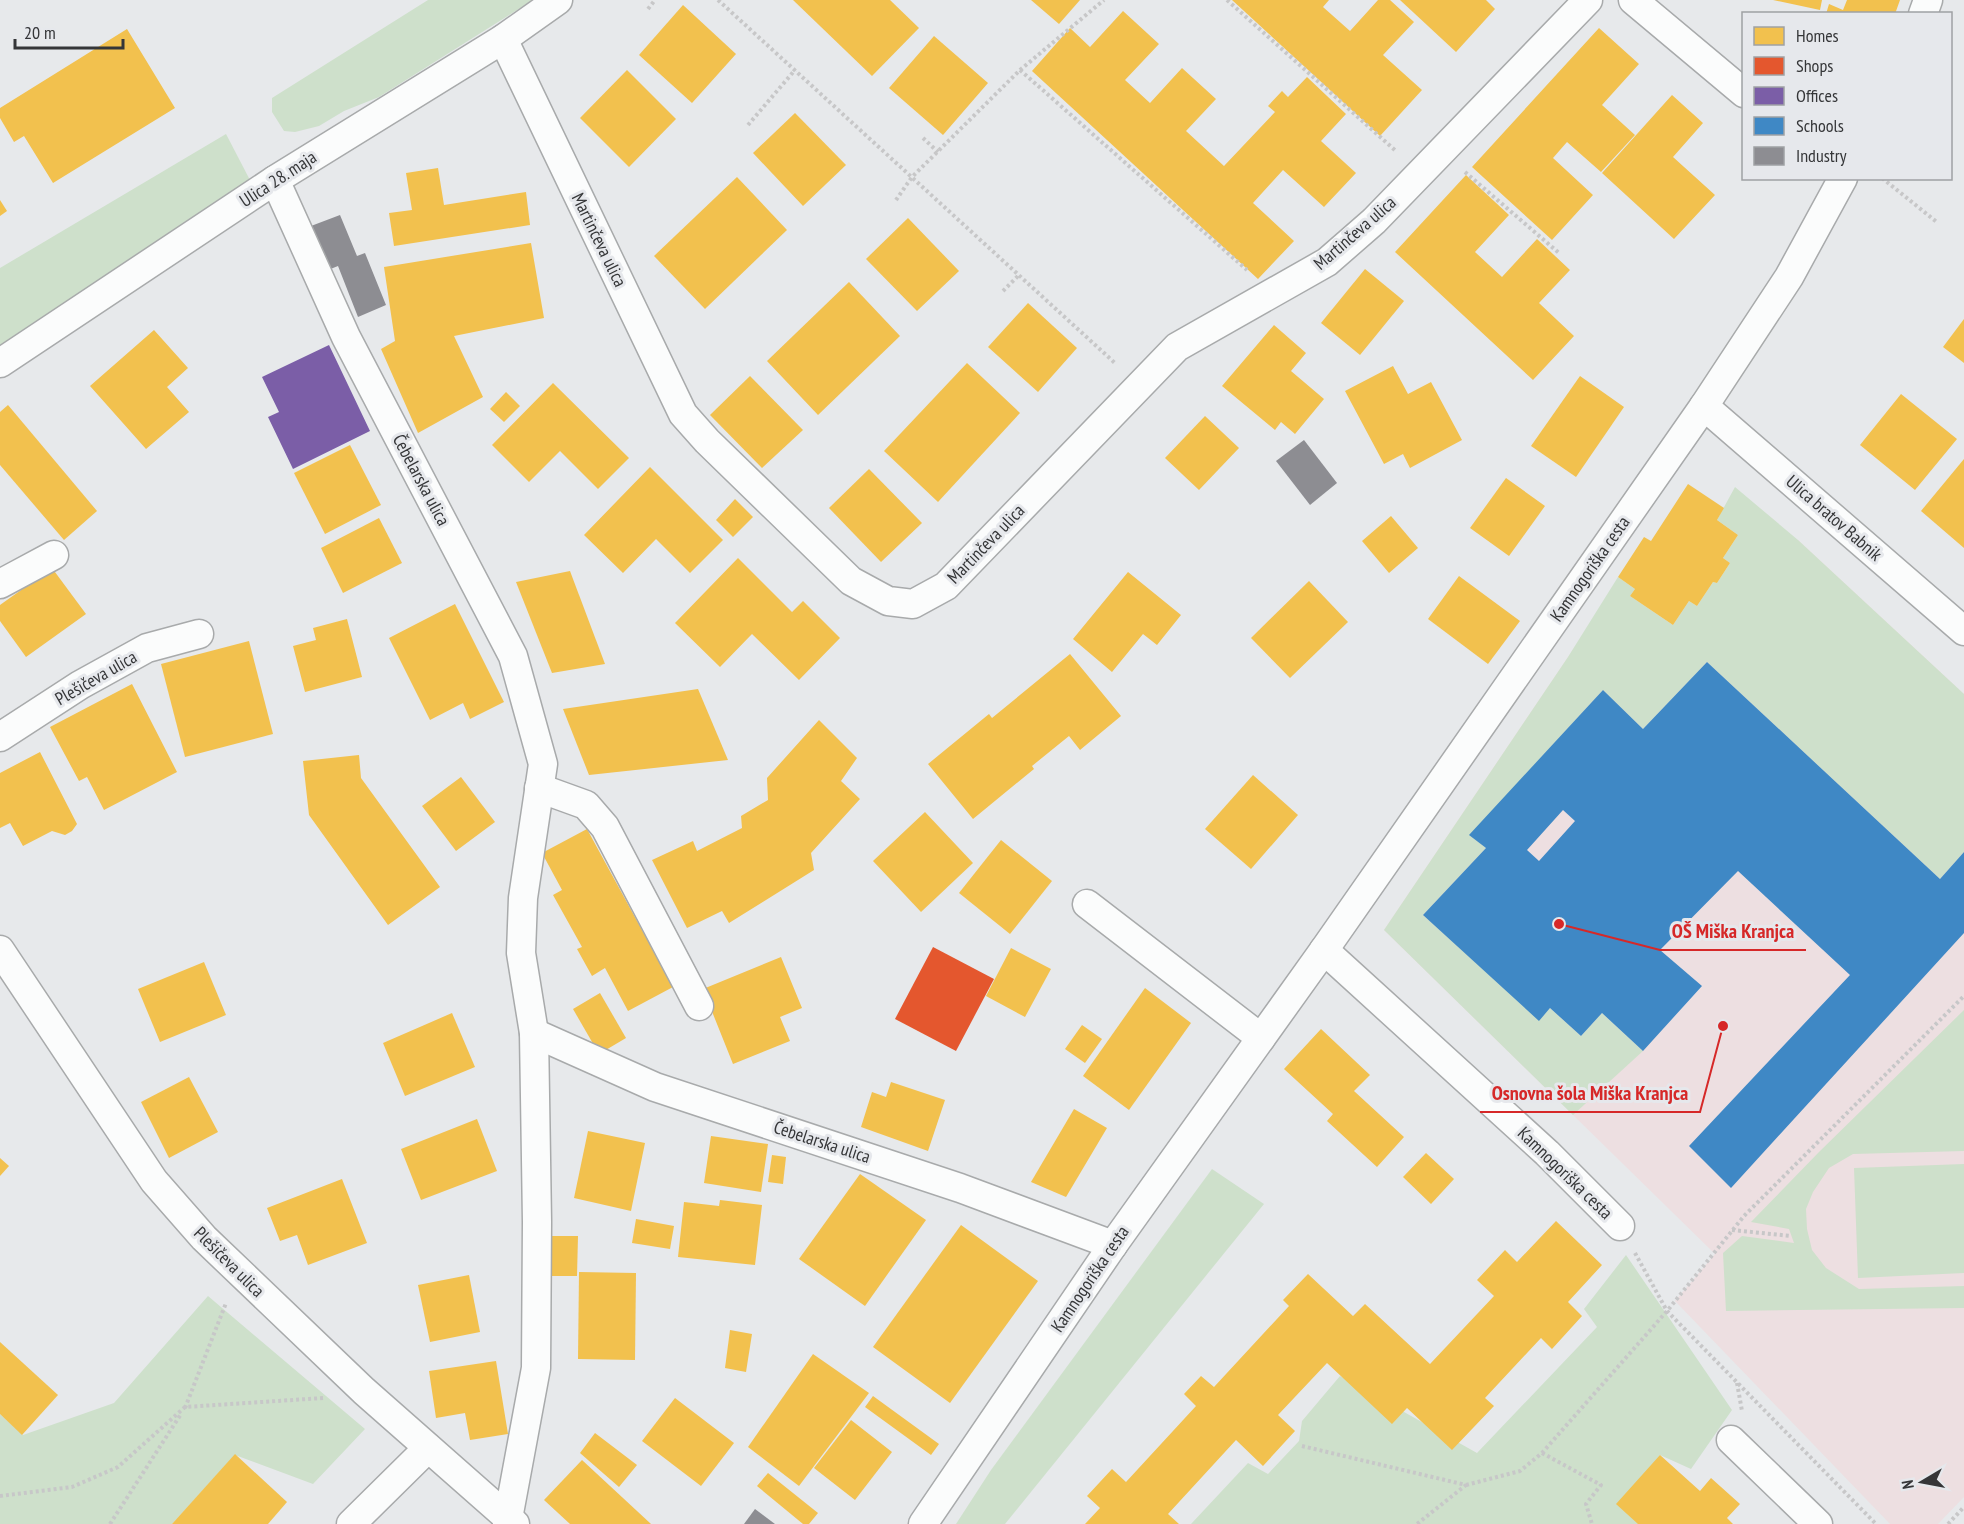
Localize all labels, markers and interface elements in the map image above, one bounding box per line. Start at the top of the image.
scale bar [15,12,123,50]
legend [1742,12,1952,180]
text: 20 m [24,21,56,44]
text: Homes [1796,24,1839,47]
text: Shops [1796,54,1833,77]
text: Offices [1796,84,1838,107]
text: Schools [1796,114,1844,137]
text: Industry [1796,144,1847,167]
street label: Ulica 28. maja [235,145,320,212]
street label: Martinčeva ulica [567,189,632,290]
street label: Martinčeva ulica [1309,191,1401,275]
street label: Čebelarska ulica [388,430,455,529]
street label: Ulica bratov Babnik [1782,470,1887,566]
street label: Martinčeva ulica [942,499,1029,588]
street label: Kamnogoriška cesta [1545,512,1634,626]
street label: Plešičeva ulica [51,645,141,710]
callout: OŠ Miška Kranjca [1660,912,1806,950]
text: OŠ Miška Kranjca [1672,918,1794,944]
callout: Osnovna šola Miška Kranjca [1480,1074,1700,1112]
text: Osnovna šola Miška Kranjca [1492,1080,1688,1106]
street label: Čebelarska ulica [771,1115,873,1168]
street label: Kamnogoriška cesta [1513,1122,1618,1224]
street label: Kamnogoriška cesta [1046,1221,1134,1336]
street label: Plešičeva ulica [189,1222,269,1302]
north arrow [1892,1452,1952,1512]
text: N [1897,1479,1918,1491]

